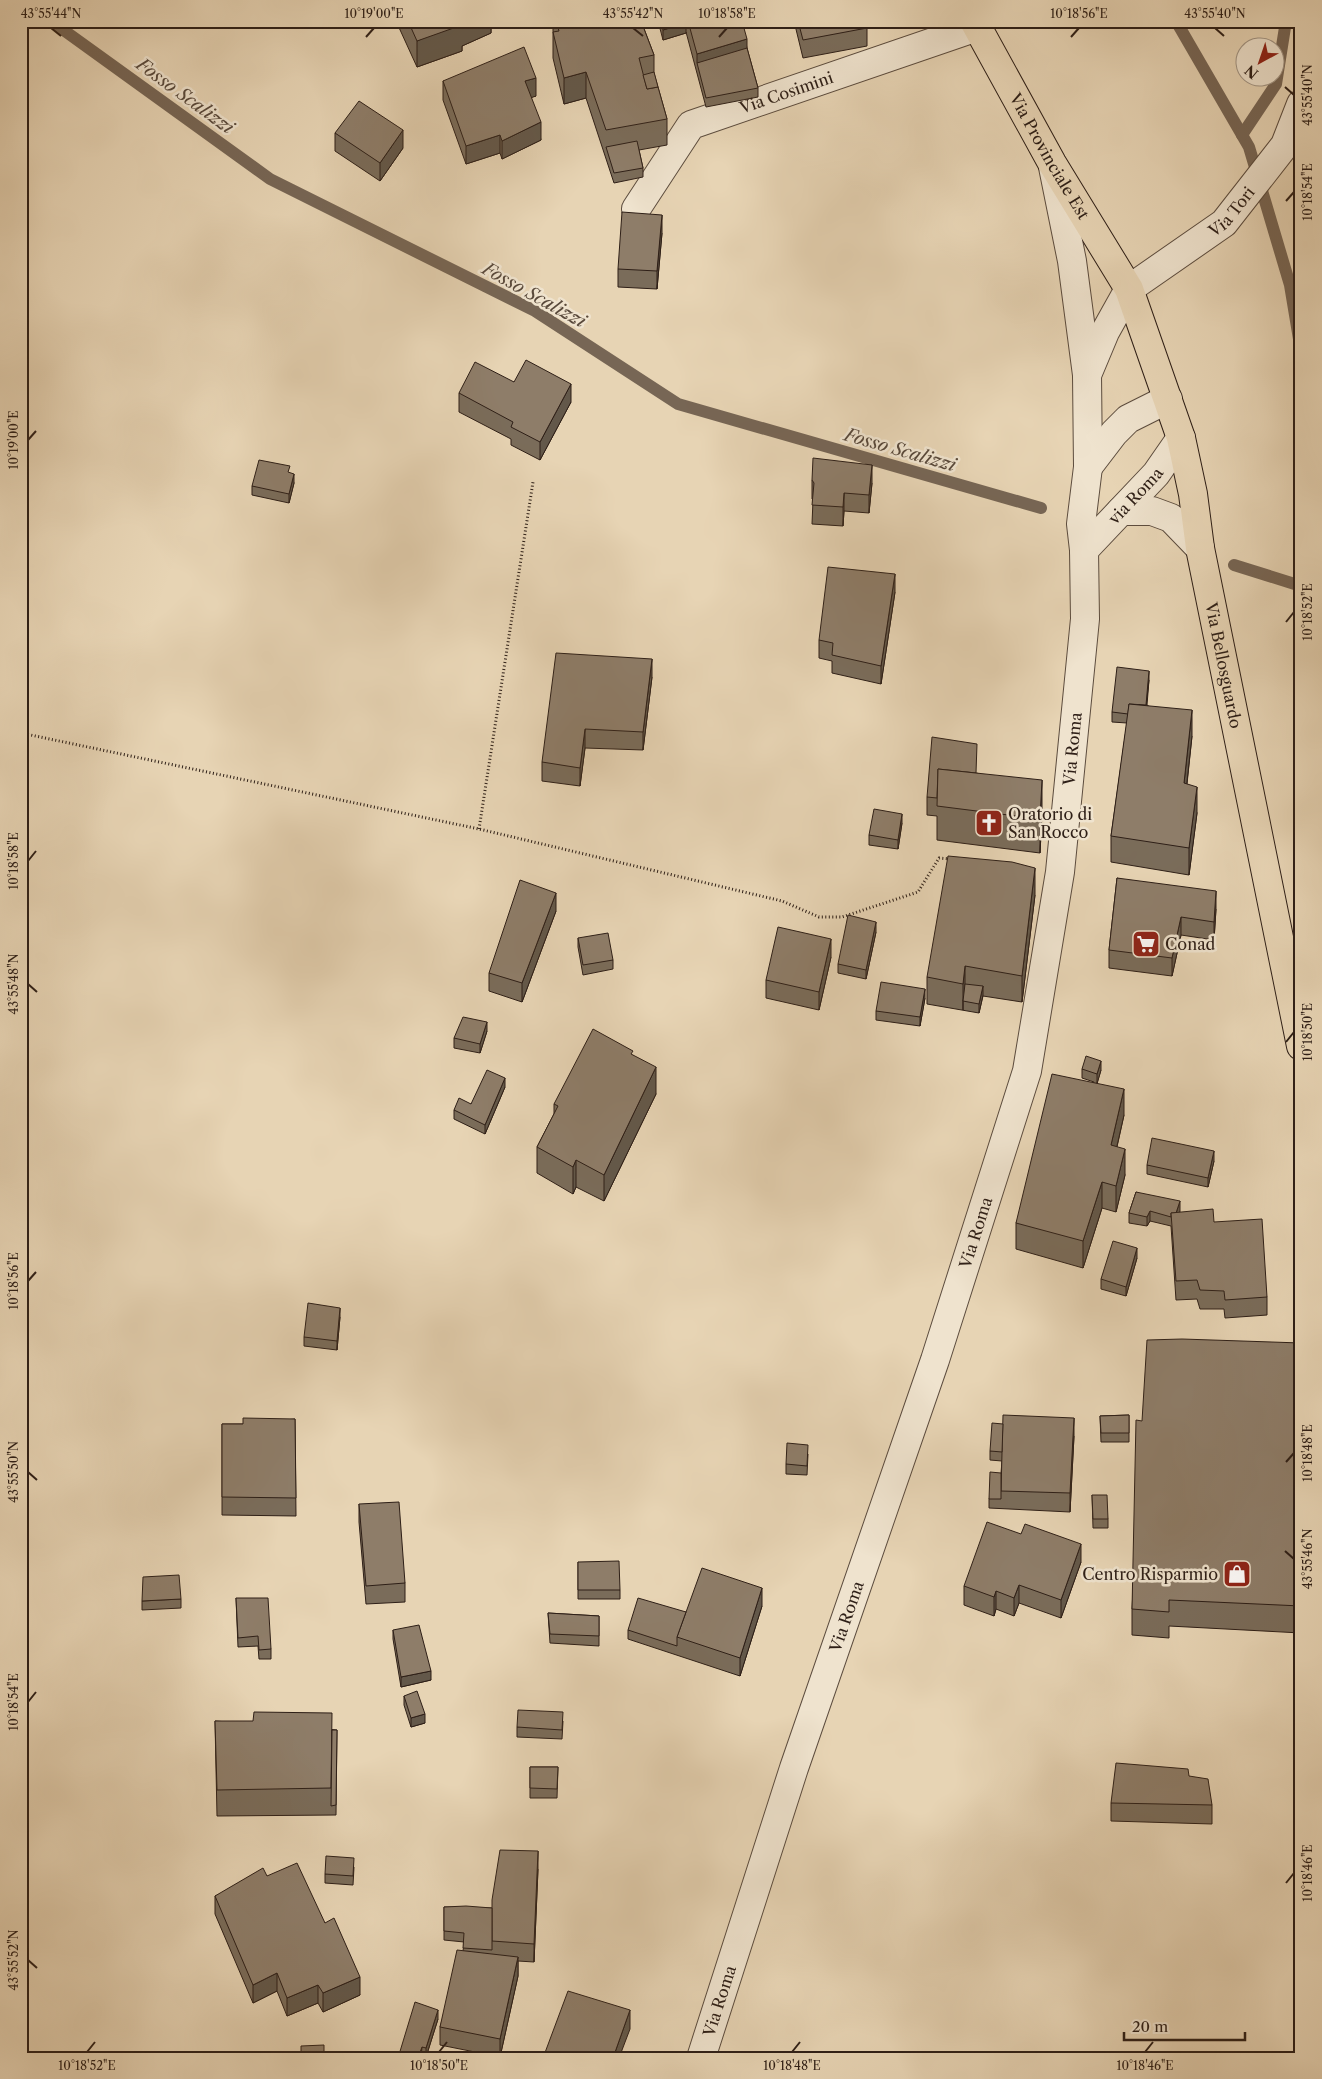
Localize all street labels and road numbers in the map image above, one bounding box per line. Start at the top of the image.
street label: Via Cosimini [736,67,836,118]
street label: Via Provinciale Est [1005,89,1094,223]
street label: Via Tori [1204,182,1259,241]
street label: via Roma [1103,463,1168,529]
street label: Via Bellosguardo [1201,600,1246,730]
street label: Via Roma [1058,711,1086,787]
street label: Via Roma [955,1194,996,1272]
street label: Via Roma [825,1578,868,1655]
street label: Via Roma [698,1962,740,2040]

